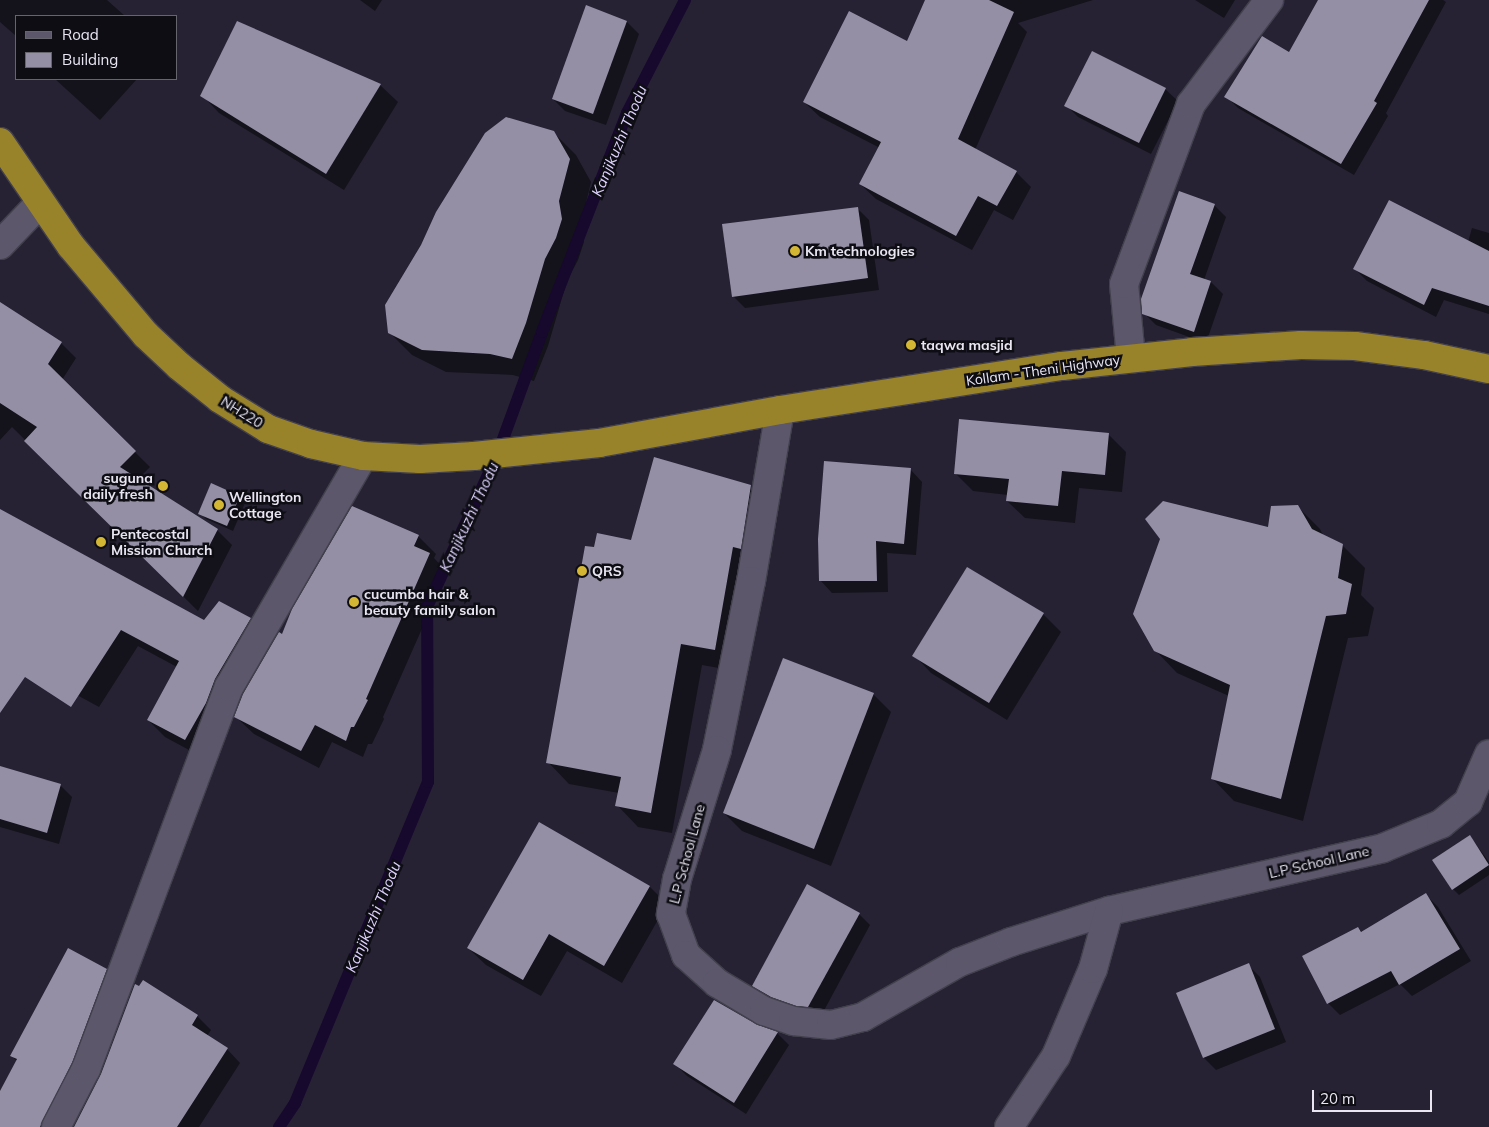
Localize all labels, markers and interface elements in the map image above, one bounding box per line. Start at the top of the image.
legend [15,15,178,80]
text: Road [62,25,99,44]
text: Building [62,50,118,69]
water label: Kanjikuzhi Thodu [587,83,651,199]
place label: Km technologies [805,243,915,259]
marker: Km technologies [789,245,801,257]
place label: taqwa masjid [921,337,1013,353]
marker: taqwa masjid [905,339,917,351]
street label: Kollam - Theni Highway [965,351,1121,389]
street label: NH220 [218,393,266,431]
water label: Kanjikuzhi Thodu [436,459,502,575]
place label: suguna daily fresh [83,470,153,502]
marker: suguna daily fresh [157,480,169,492]
place label: Wellington Cottage [229,489,302,522]
marker: Wellington Cottage [213,499,225,511]
place label: Pentecostal Mission Church [111,526,212,558]
marker: Pentecostal Mission Church [95,536,107,548]
place label: QRS [592,563,622,579]
marker: QRS [576,565,588,577]
place label: cucumba hair & beauty family salon [364,586,495,618]
marker: cucumba hair & beauty family salon [348,596,360,608]
street label: L.P School Lane [666,802,708,906]
street label: L.P School Lane [1267,842,1371,882]
water label: Kanjikuzhi Thodu [341,859,405,975]
scale bar [1314,1080,1434,1112]
text: 20 m [1320,1089,1355,1108]

